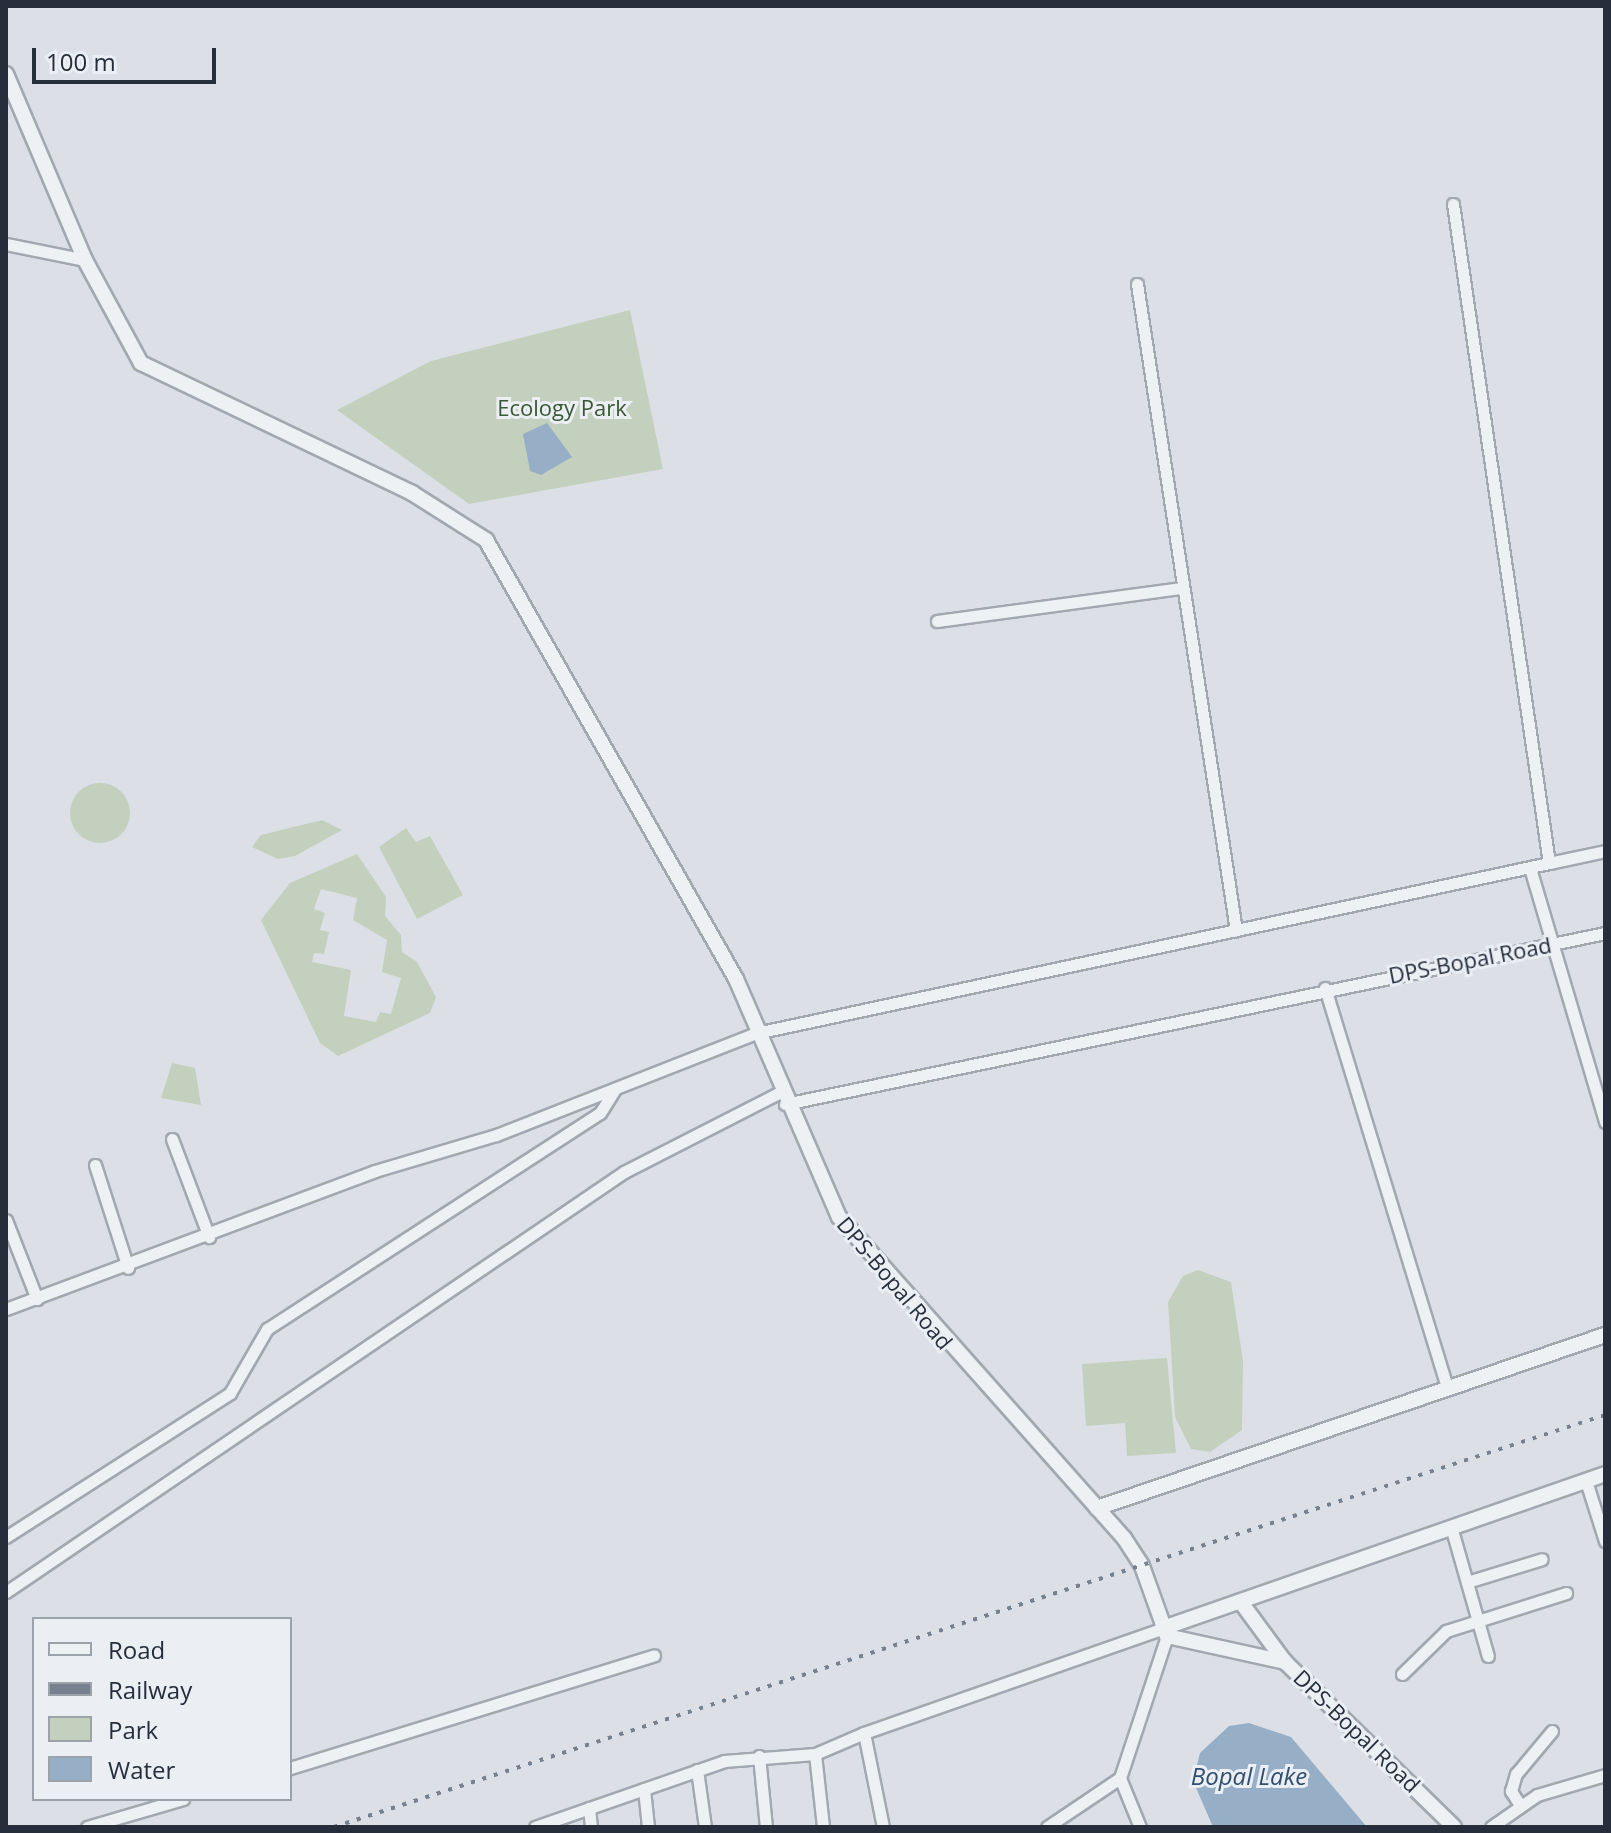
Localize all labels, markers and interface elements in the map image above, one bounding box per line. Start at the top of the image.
scale bar [36,32,220,82]
text: 100 m [46,45,116,78]
park label: Ecology Park [497,395,627,421]
street label: DPS-Bopal Road [1386,931,1554,989]
street label: DPS-Bopal Road [832,1211,958,1355]
legend [32,1617,292,1801]
text: Road [108,1633,165,1666]
street label: DPS-Bopal Road [1288,1664,1426,1798]
text: Railway [108,1673,192,1706]
text: Park [108,1713,158,1746]
text: Water [108,1753,175,1786]
water label: Bopal Lake [1191,1762,1307,1790]

